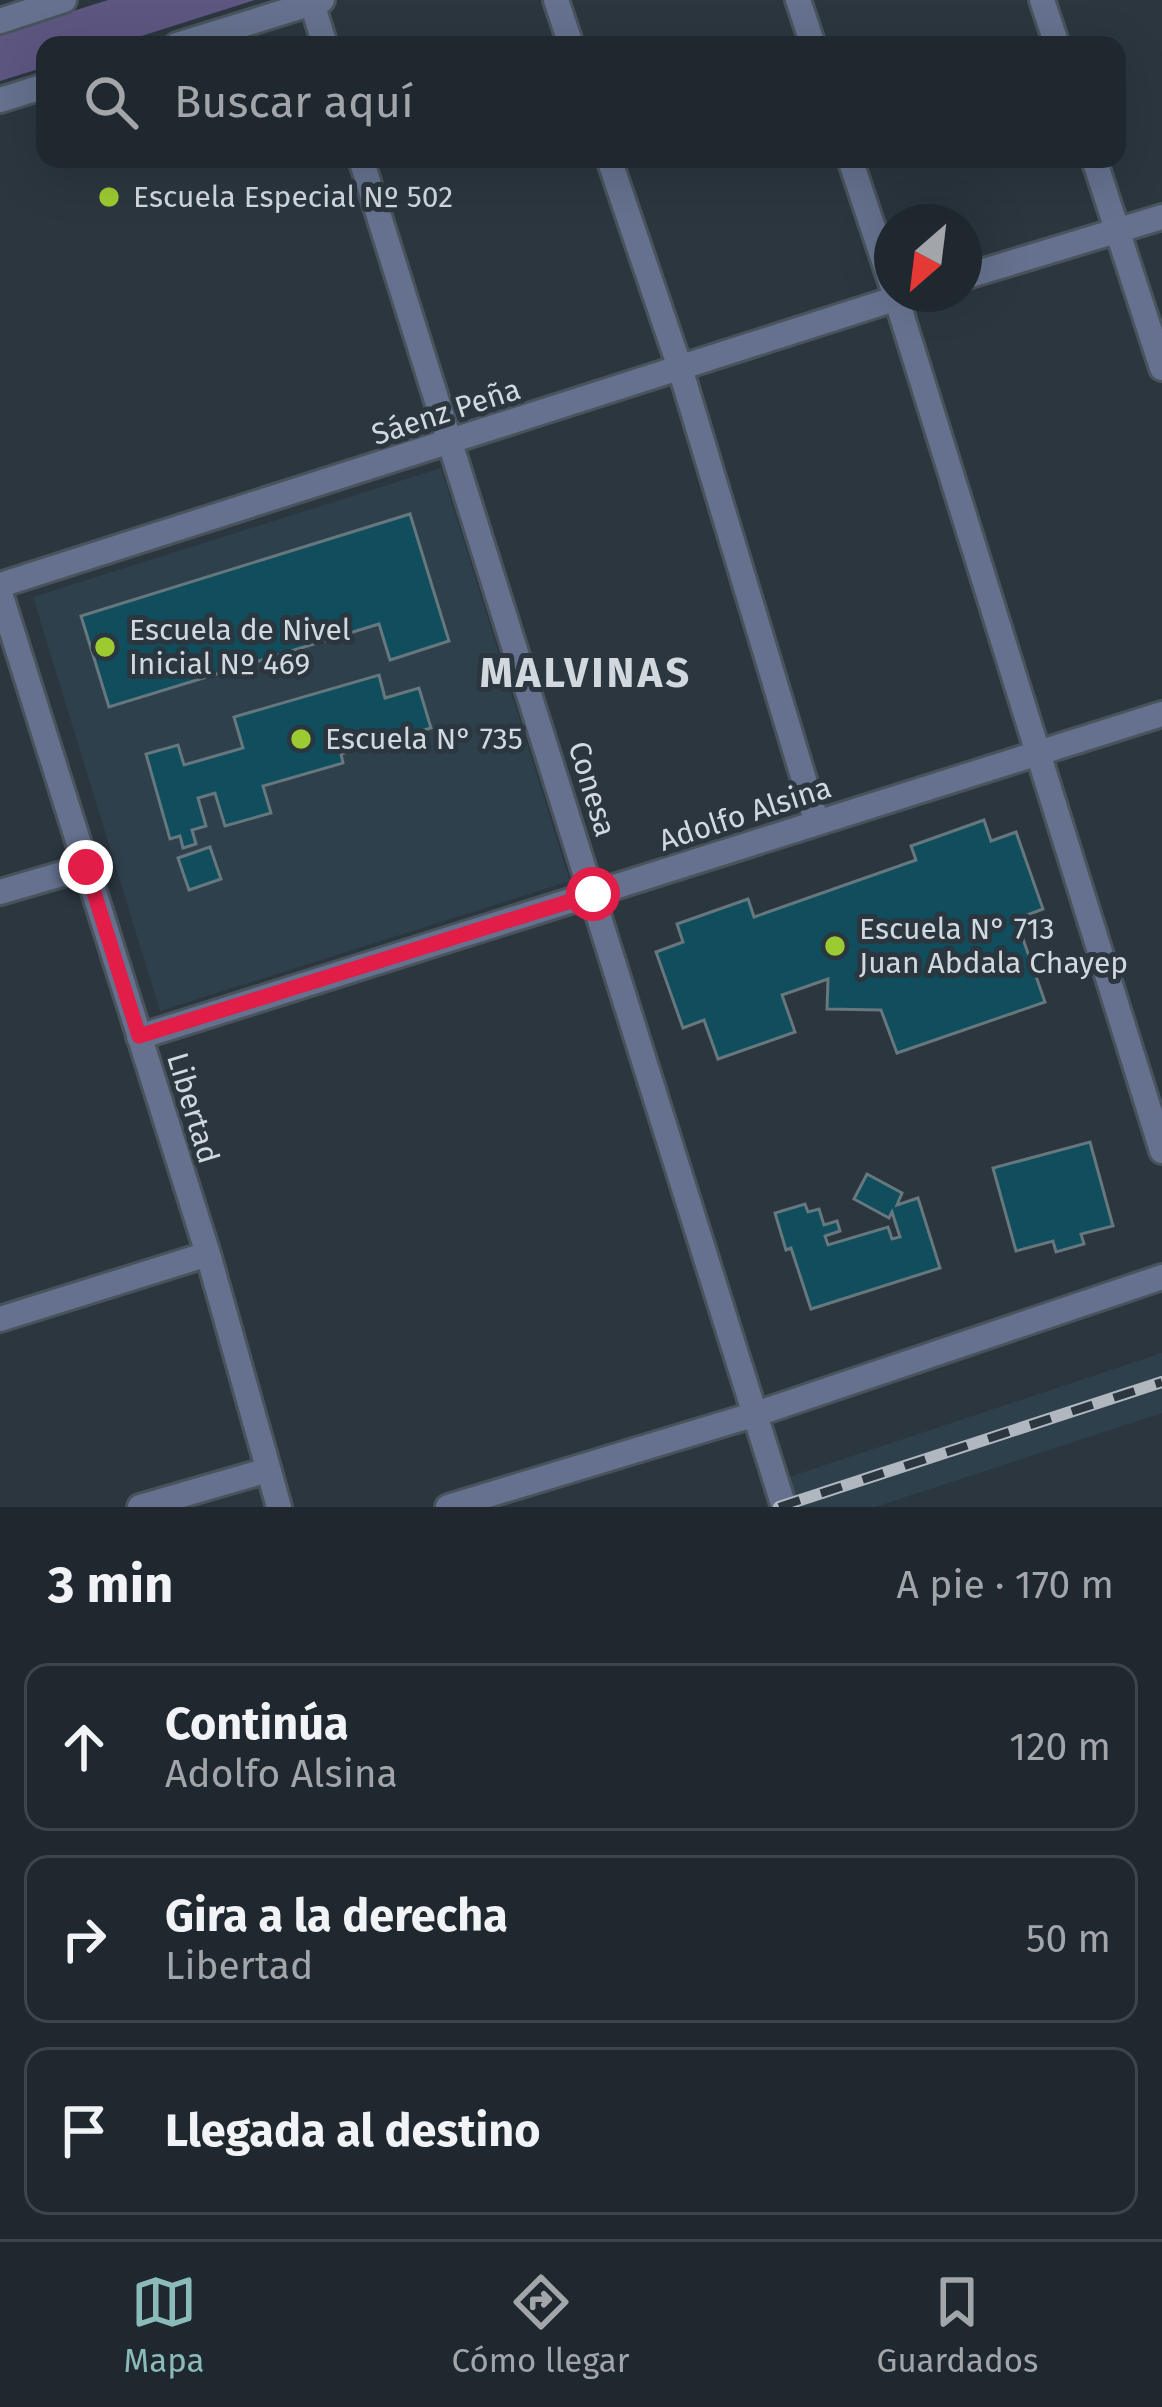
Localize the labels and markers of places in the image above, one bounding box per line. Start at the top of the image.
place label: Escuela Especial Nº 502 [133,179,453,215]
marker: Escuela Especial Nº 502 [96,184,122,210]
place label: Escuela de Nivel Inicial Nº 469 [129,612,351,682]
marker: Escuela de Nivel Inicial Nº 469 [92,634,118,660]
place label: Escuela N° 735 [325,721,523,757]
marker: Escuela N° 735 [288,726,314,752]
place label: Escuela N° 713 Juan Abdala Chayep [859,911,1128,981]
marker: Escuela N° 713 Juan Abdala Chayep [822,933,848,959]

